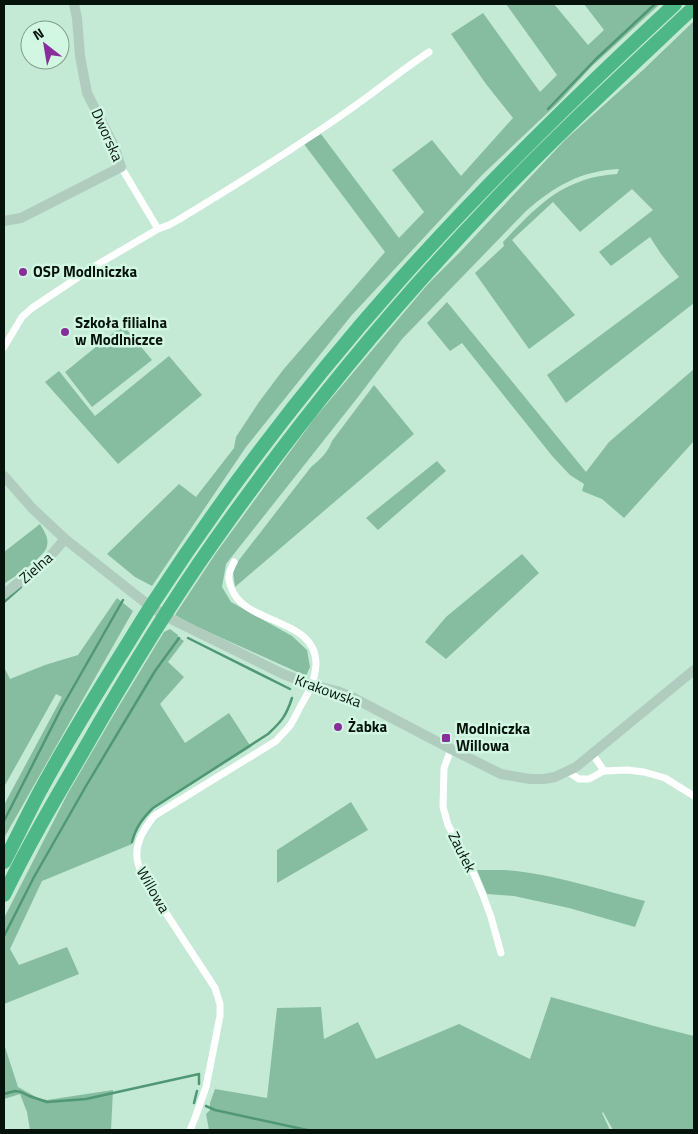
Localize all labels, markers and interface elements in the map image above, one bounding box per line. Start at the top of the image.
north arrow [20,20,70,70]
text: N [28,22,48,45]
street label: Dworska [86,105,129,165]
place label: OSP Modlniczka [33,260,138,283]
marker: OSP Modlniczka [17,266,29,278]
place label: Szkoła filialna w Modlniczce [75,311,167,351]
marker: Szkoła filialna w Modlniczce [59,326,71,338]
street label: Zielna [14,546,58,589]
street label: Krakowska [292,668,365,713]
place label: Żabka [348,715,388,738]
place label: Modlniczka Willowa [456,717,530,757]
marker: Żabka [332,721,344,733]
marker: Modlniczka Willowa [440,732,452,744]
street label: Zaułek [442,827,482,876]
street label: Willowa [131,862,176,918]

